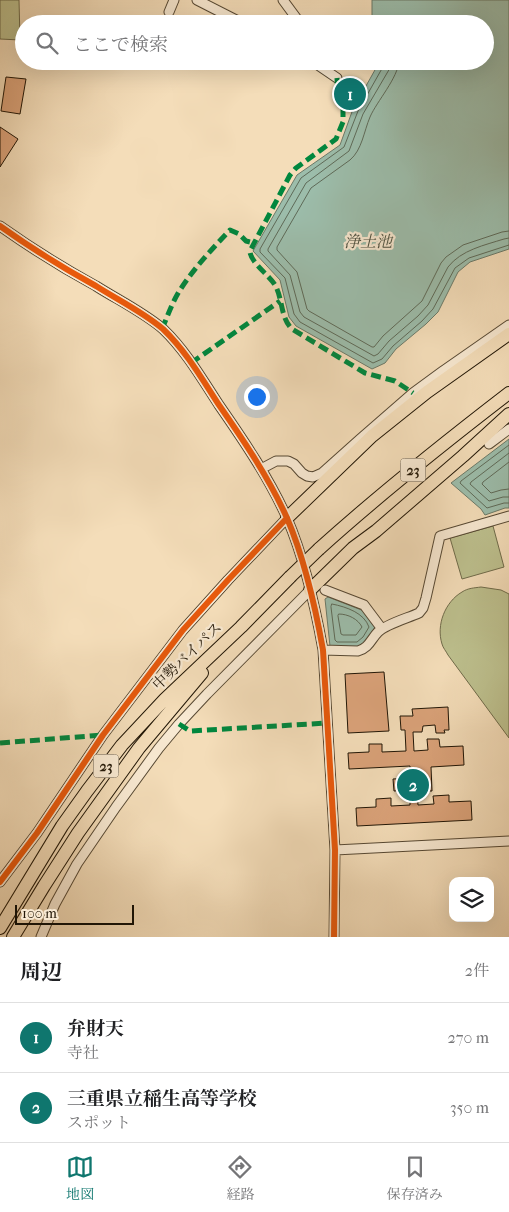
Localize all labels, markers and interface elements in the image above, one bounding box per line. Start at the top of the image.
search box [15,15,494,70]
icon: search [33,29,61,57]
text: ここで検索 [73,34,168,56]
pin: 1 [334,75,366,113]
water label: 浄土池 [344,232,394,251]
your location [244,384,270,410]
road number: 23 [400,458,426,482]
street label: 中勢バイパス [148,618,226,694]
road number: 23 [94,754,118,778]
pin: 2 [397,766,429,804]
map controls [449,877,494,922]
button: layers [449,877,494,922]
scale bar [15,902,134,925]
text: 100 m [22,905,57,922]
text: 周辺 [20,960,62,984]
text: 2件 [465,961,489,980]
text: 弁財天 [67,1018,124,1040]
text: 1 [33,1028,39,1047]
text: 270 m [448,1028,489,1047]
text: 寺社 [67,1043,99,1062]
text: 三重県立稲生高等学校 [67,1088,257,1110]
text: 2 [32,1098,40,1117]
text: 350 m [450,1098,489,1117]
text: スポット [67,1113,131,1132]
tab: 地図 [66,1153,94,1203]
tab: 経路 [226,1153,254,1203]
tab: 保存済み [387,1153,443,1203]

